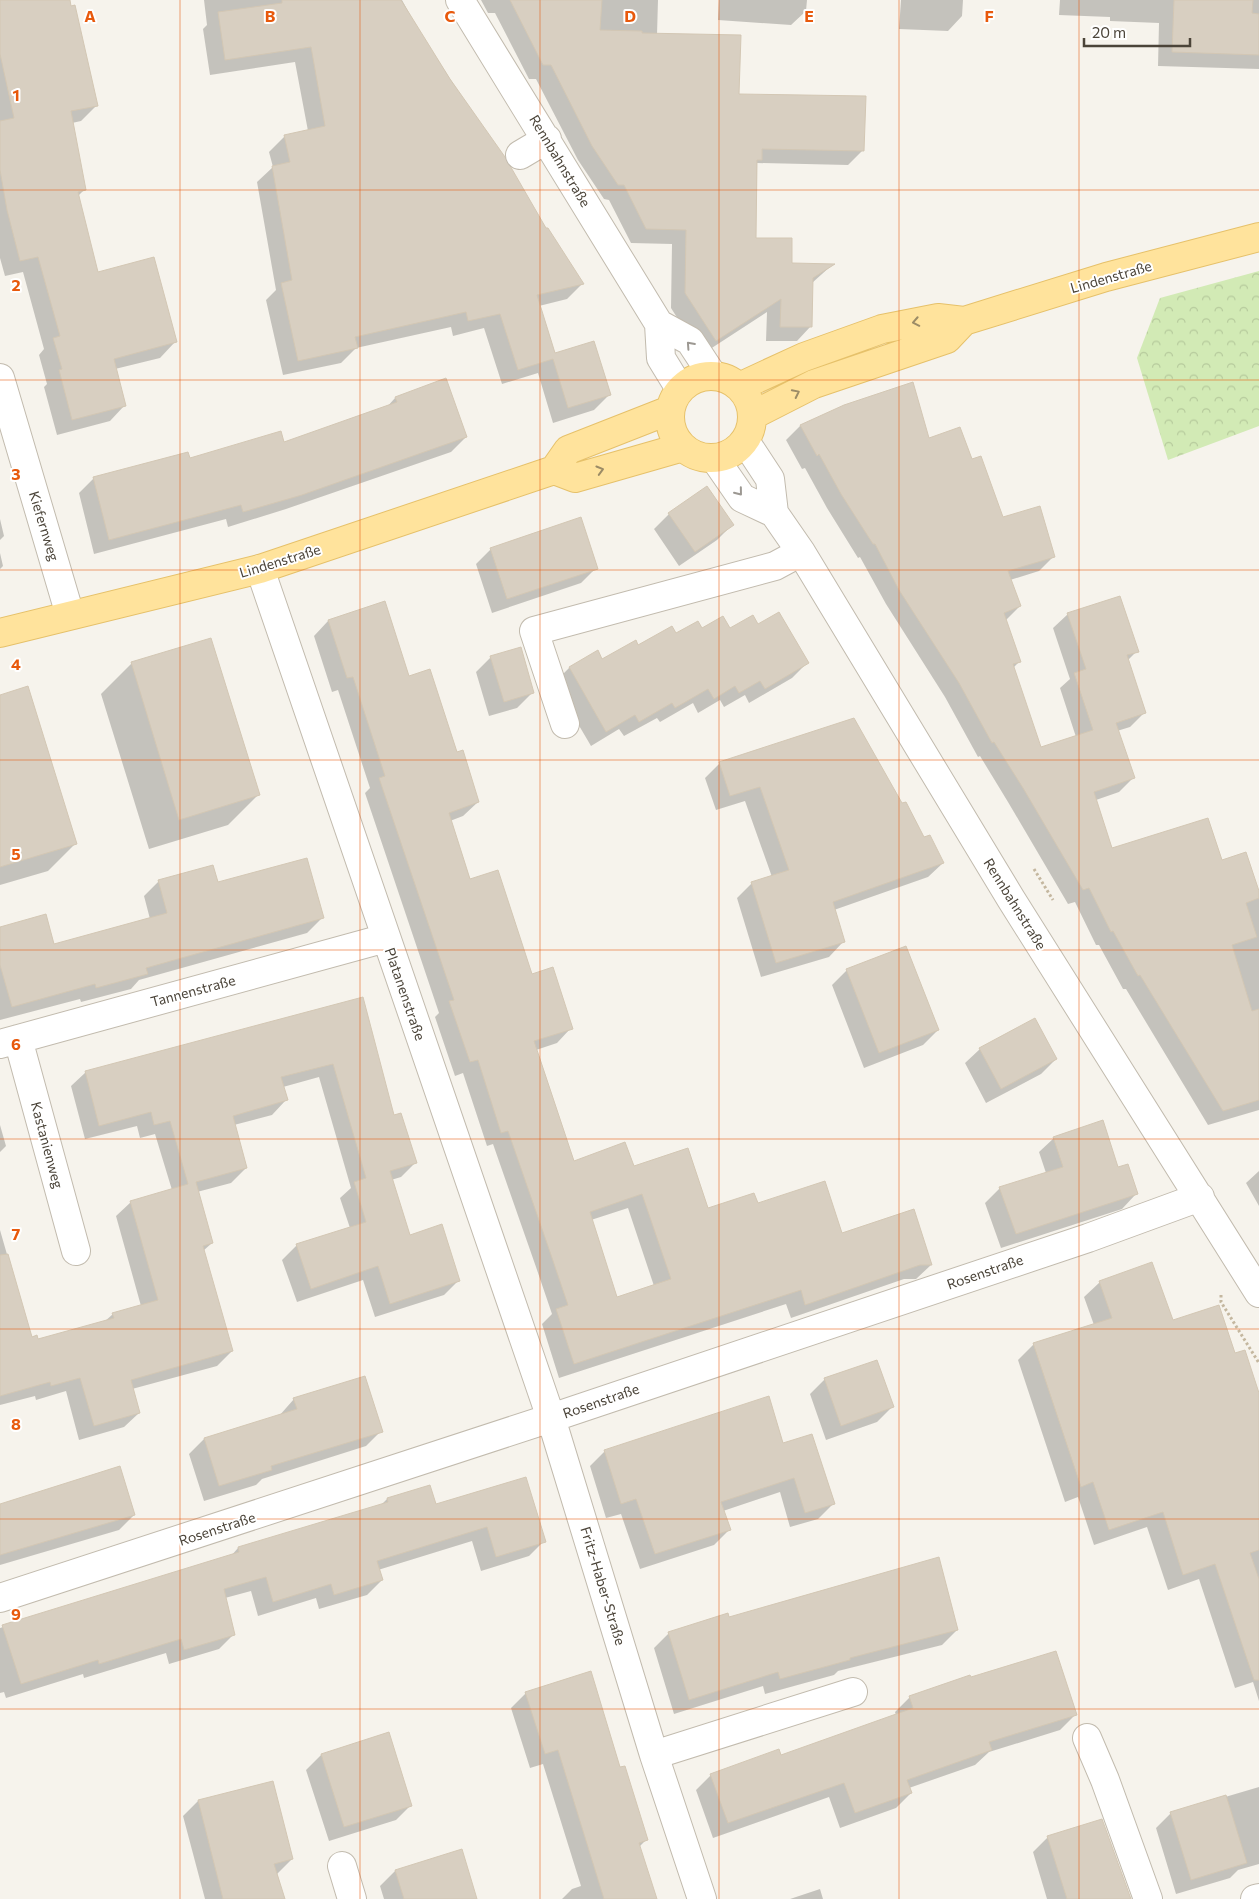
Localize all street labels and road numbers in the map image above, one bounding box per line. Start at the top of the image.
street label: Rennbahnstraße [526,111,595,210]
street label: Lindenstraße [1068,257,1154,296]
street label: Kiefernweg [26,489,63,563]
street label: Lindenstraße [237,540,322,581]
street label: Rennbahnstraße [980,855,1050,953]
street label: Platanenstraße [382,945,429,1042]
street label: Tannenstraße [149,971,237,1010]
street label: Kastanienweg [28,1100,67,1190]
street label: Rosenstraße [944,1251,1025,1293]
street label: Rosenstraße [560,1380,641,1422]
street label: Rosenstraße [176,1508,257,1549]
street label: Fritz-Haber-Straße [577,1525,630,1647]

